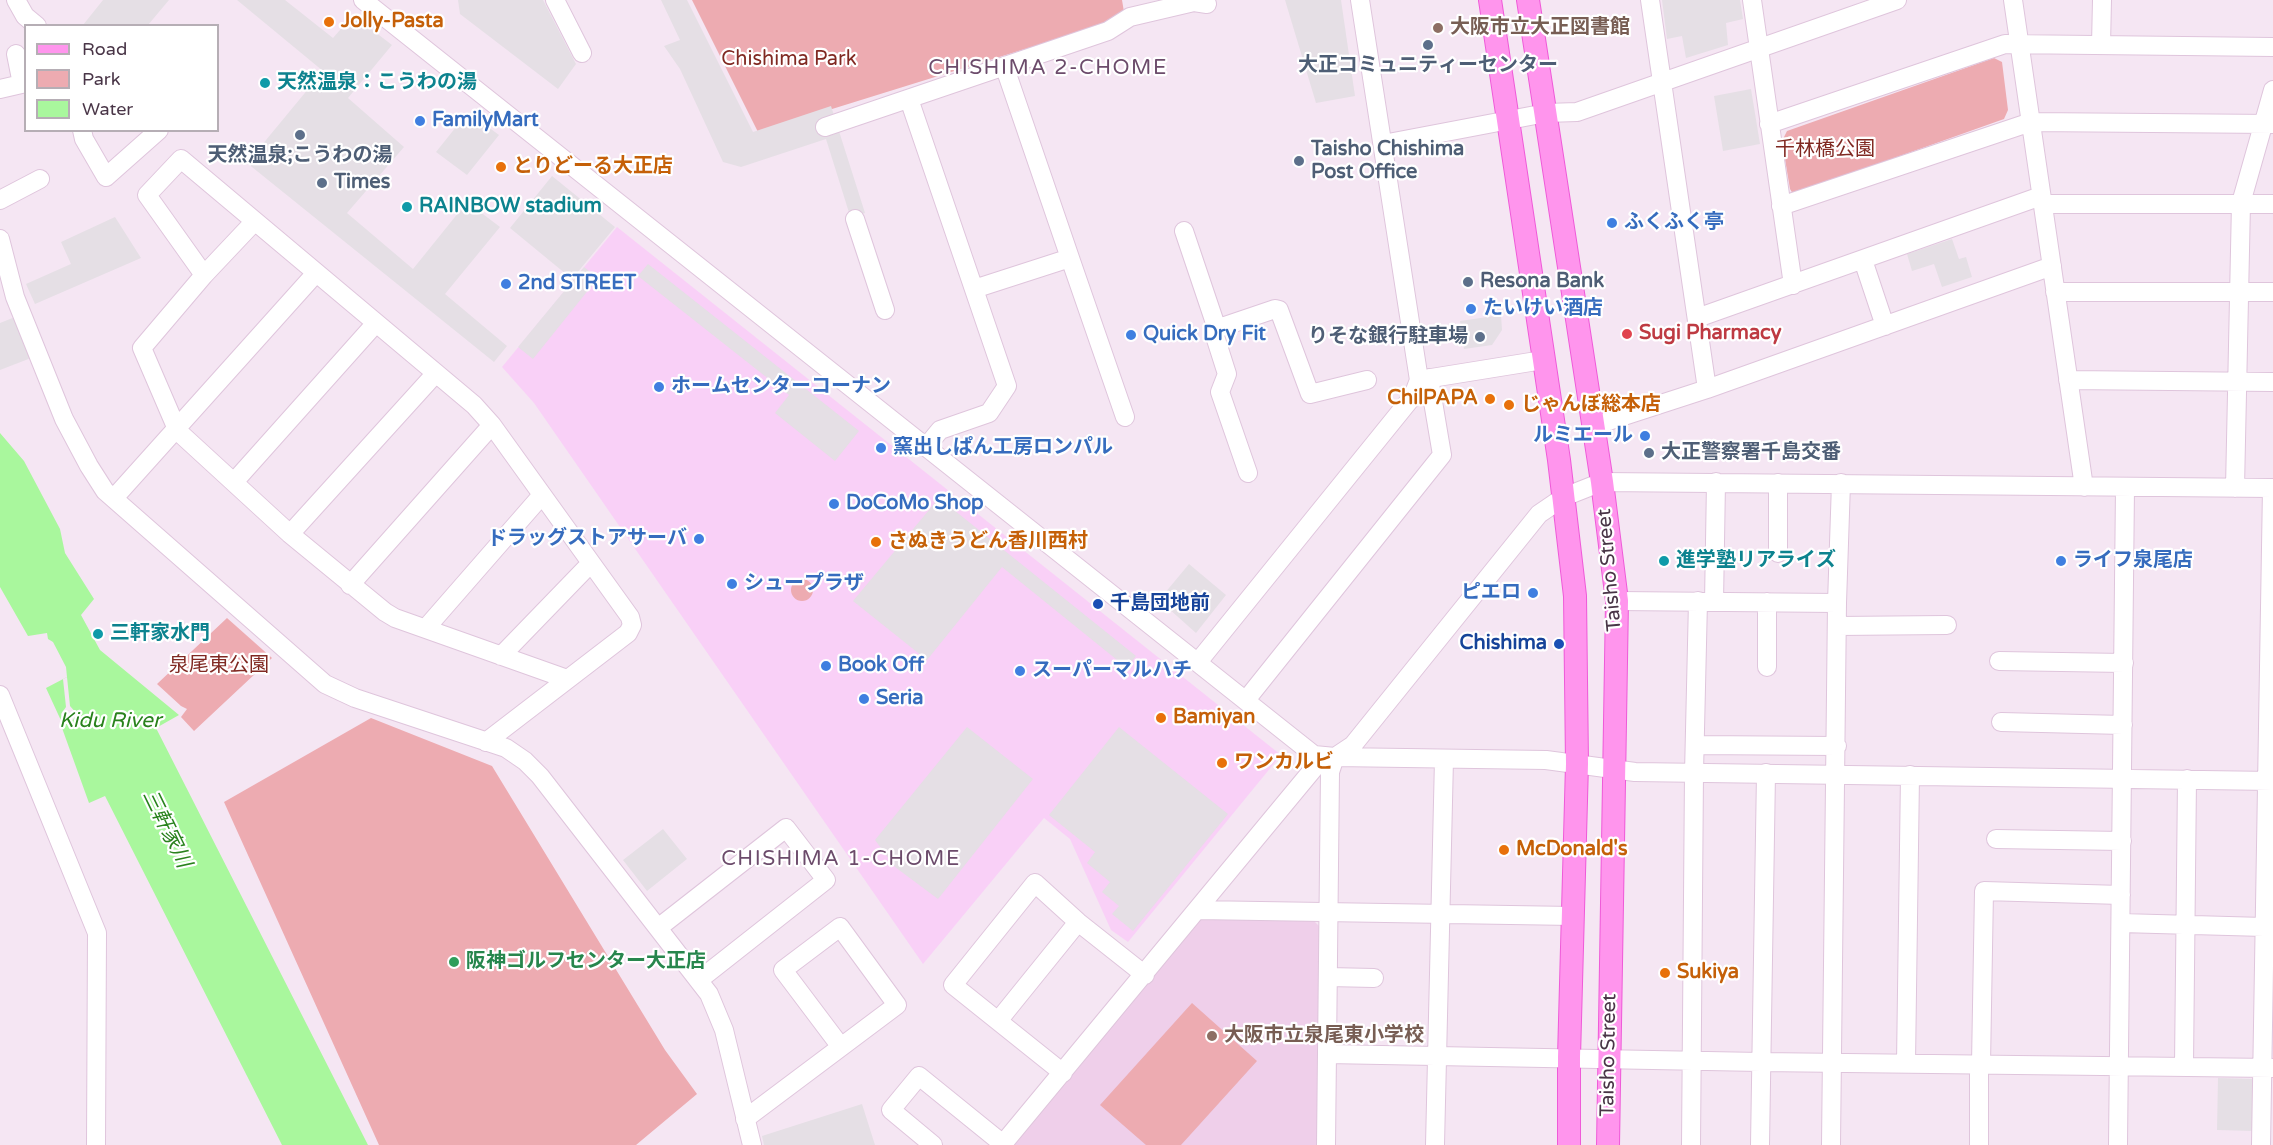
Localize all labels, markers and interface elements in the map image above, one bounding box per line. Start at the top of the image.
place label: Jolly-Pasta [341,10,444,34]
marker: Jolly-Pasta [322,15,336,29]
place label: 大阪市立大正図書館 [1450,16,1630,40]
marker: 大阪市立大正図書館 [1431,21,1445,35]
legend [24,24,219,132]
text: Road [82,38,127,60]
marker: 大正コミュニティーセンター [1421,38,1435,52]
park label: Chishima Park [721,48,857,72]
place label: 大正コミュニティーセンター [1298,54,1558,78]
district label: CHISHIMA 2-CHOME [928,55,1168,81]
text: Park [82,68,120,90]
place label: 天然温泉：こうわの湯 [277,71,477,95]
marker: 天然温泉：こうわの湯 [258,76,272,90]
text: Water [82,98,133,120]
place label: FamilyMart [432,109,539,133]
marker: FamilyMart [413,114,427,128]
marker: 天然温泉;こうわの湯 [293,128,307,142]
place label: Taisho Chishima Post Office [1311,138,1464,185]
park label: 千林橋公園 [1775,138,1875,162]
place label: 天然温泉;こうわの湯 [207,144,393,168]
marker: Taisho Chishima Post Office [1292,154,1306,168]
place label: とりどーる大正店 [513,155,673,179]
marker: とりどーる大正店 [494,160,508,174]
place label: Times [334,171,390,195]
marker: Times [315,176,329,190]
place label: RAINBOW stadium [419,195,602,219]
marker: RAINBOW stadium [400,200,414,214]
place label: ふくふく亭 [1624,211,1724,235]
marker: ふくふく亭 [1605,216,1619,230]
place label: Resona Bank [1480,270,1604,294]
place label: 2nd STREET [518,272,636,296]
marker: Resona Bank [1461,275,1475,289]
marker: 2nd STREET [499,277,513,291]
place label: たいけい酒店 [1483,297,1603,321]
marker: たいけい酒店 [1464,302,1478,316]
place label: Sugi Pharmacy [1639,322,1782,346]
place label: Quick Dry Fit [1143,323,1266,347]
place label: りそな銀行駐車場 [1308,325,1468,349]
marker: Sugi Pharmacy [1620,327,1634,341]
marker: Quick Dry Fit [1124,328,1138,342]
marker: りそな銀行駐車場 [1473,330,1487,344]
place label: ホームセンターコーナン [671,375,891,399]
marker: ホームセンターコーナン [652,380,666,394]
place label: ChilPAPA [1387,387,1478,411]
marker: ChilPAPA [1483,392,1497,406]
place label: じゃんぼ総本店 [1521,393,1661,417]
marker: じゃんぼ総本店 [1502,398,1516,412]
place label: ルミエール [1533,424,1633,448]
marker: ルミエール [1638,429,1652,443]
place label: 窯出しぱん工房ロンパル [893,436,1113,460]
marker: 窯出しぱん工房ロンパル [874,441,888,455]
place label: 大正警察署千島交番 [1661,441,1841,465]
marker: 大正警察署千島交番 [1642,446,1656,460]
place label: DoCoMo Shop [846,492,984,516]
marker: DoCoMo Shop [827,497,841,511]
street label: Taisho Street [1593,508,1627,632]
place label: ドラッグストアサーバ [487,527,687,551]
place label: さぬきうどん香川西村 [888,530,1088,554]
marker: ドラッグストアサーバ [692,532,706,546]
marker: さぬきうどん香川西村 [869,535,883,549]
place label: 進学塾リアライズ [1676,549,1836,573]
place label: ライフ泉尾店 [2073,549,2193,573]
marker: 進学塾リアライズ [1657,554,1671,568]
marker: ライフ泉尾店 [2054,554,2068,568]
place label: シュープラザ [744,572,864,596]
marker: シュープラザ [725,577,739,591]
place label: ピエロ [1461,581,1521,605]
marker: ピエロ [1526,586,1540,600]
place label: 千島団地前 [1110,592,1210,616]
marker: 千島団地前 [1091,597,1105,611]
place label: 三軒家水門 [110,622,210,646]
marker: 三軒家水門 [91,627,105,641]
place label: Chishima [1460,632,1547,656]
marker: Chishima [1552,637,1566,651]
park label: 泉尾東公園 [169,654,269,678]
place label: Book Off [838,654,924,678]
marker: Book Off [819,659,833,673]
place label: スーパーマルハチ [1032,659,1192,683]
marker: スーパーマルハチ [1013,664,1027,678]
place label: Seria [876,687,924,711]
marker: Seria [857,692,871,706]
place label: Bamiyan [1173,706,1255,730]
water label: Kidu River [59,708,161,734]
marker: Bamiyan [1154,711,1168,725]
place label: ワンカルビ [1234,751,1334,775]
marker: ワンカルビ [1215,756,1229,770]
water label: 三軒家川 [136,786,196,872]
place label: McDonald's [1516,838,1628,862]
marker: McDonald's [1497,843,1511,857]
district label: CHISHIMA 1-CHOME [721,846,961,872]
place label: 阪神ゴルフセンター大正店 [466,950,706,974]
marker: 阪神ゴルフセンター大正店 [447,955,461,969]
place label: Sukiya [1677,961,1739,985]
marker: Sukiya [1658,966,1672,980]
street label: Taisho Street [1596,993,1622,1117]
place label: 大阪市立泉尾東小学校 [1224,1024,1424,1048]
marker: 大阪市立泉尾東小学校 [1205,1029,1219,1043]

